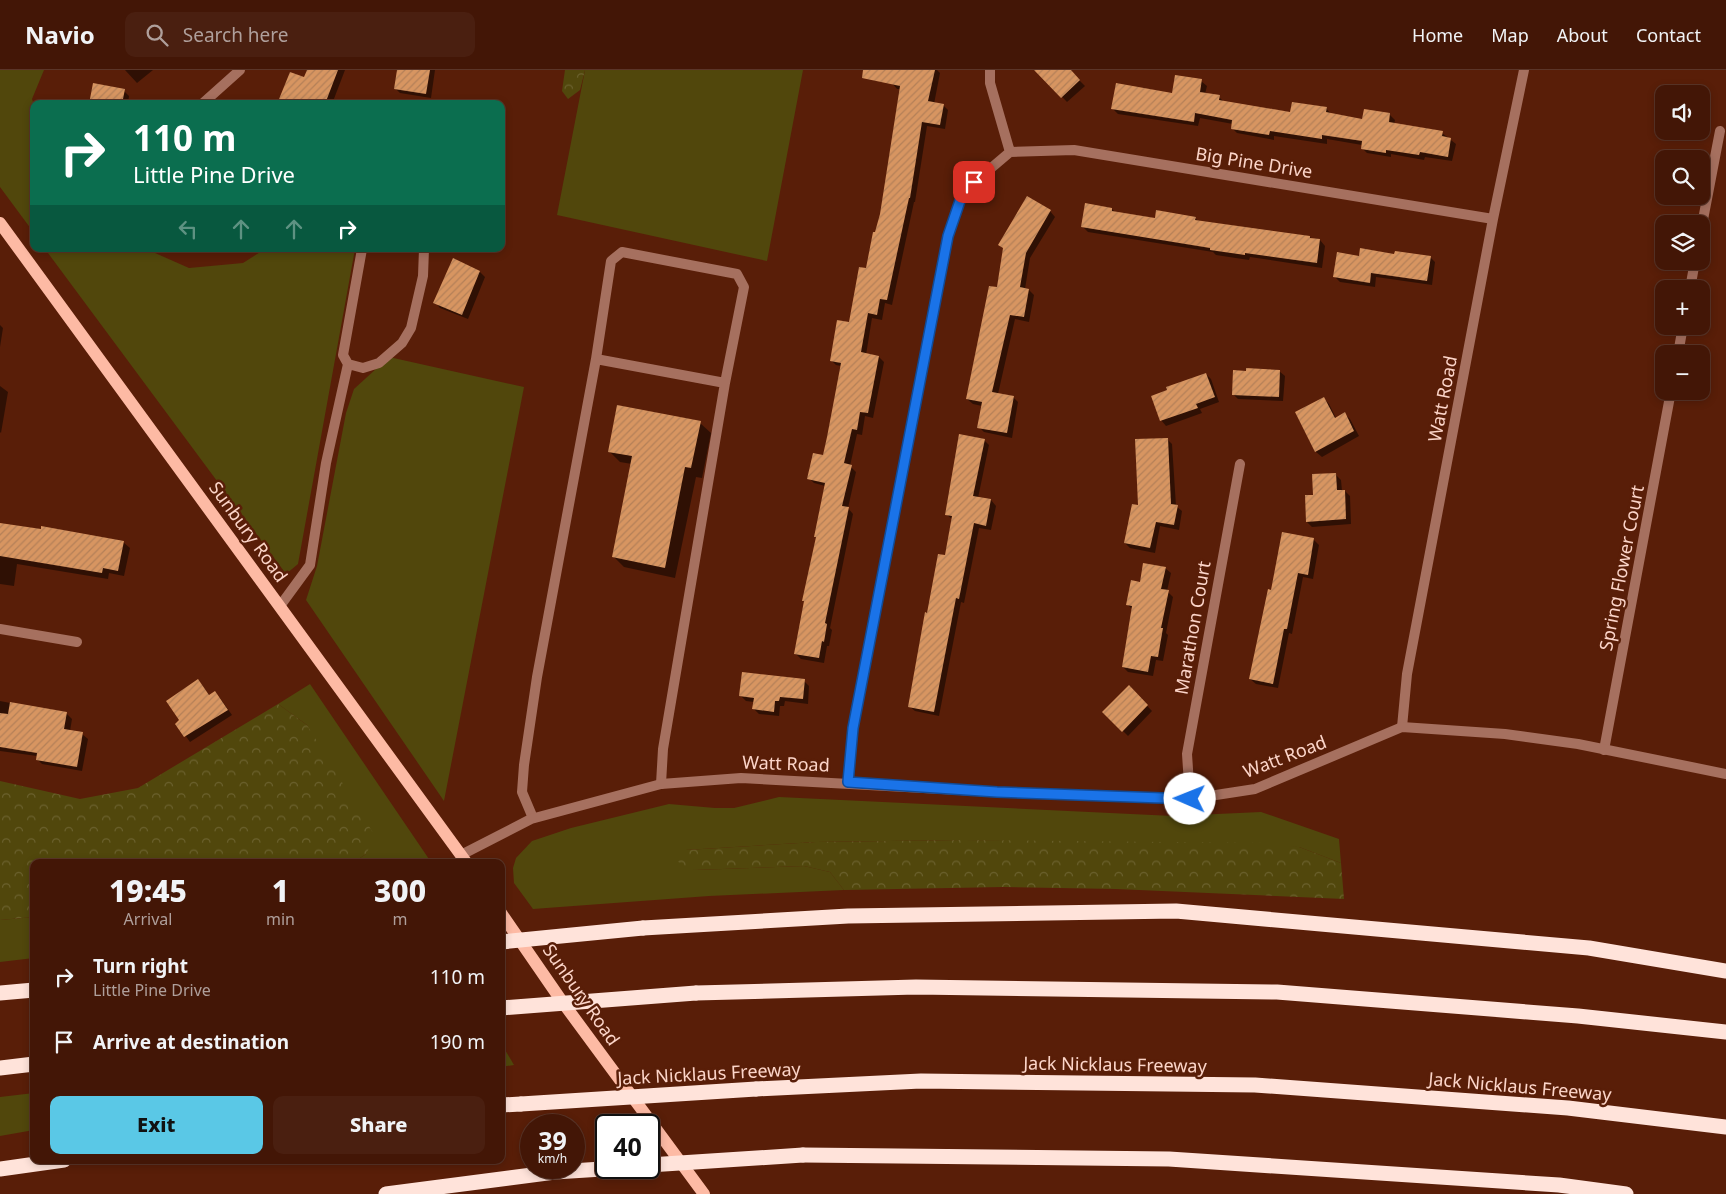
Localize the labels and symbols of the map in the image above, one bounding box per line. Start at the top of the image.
street label: Big Pine Drive [1194,141,1314,183]
pin [953,161,995,203]
street label: Watt Road [1422,354,1462,444]
street label: Sunbury Road [204,476,293,587]
street label: Spring Flower Court [1593,482,1649,653]
street label: Marathon Court [1168,559,1216,697]
street label: Watt Road [1240,729,1330,783]
street label: Watt Road [742,749,830,777]
position arrow [1163,772,1215,824]
street label: Sunbury Road [538,939,626,1050]
street label: Jack Nicklaus Freeway [1021,1050,1208,1078]
street label: Jack Nicklaus Freeway [615,1056,802,1090]
street label: Jack Nicklaus Freeway [1426,1066,1613,1106]
speed limit sign: 40 [595,1114,660,1179]

